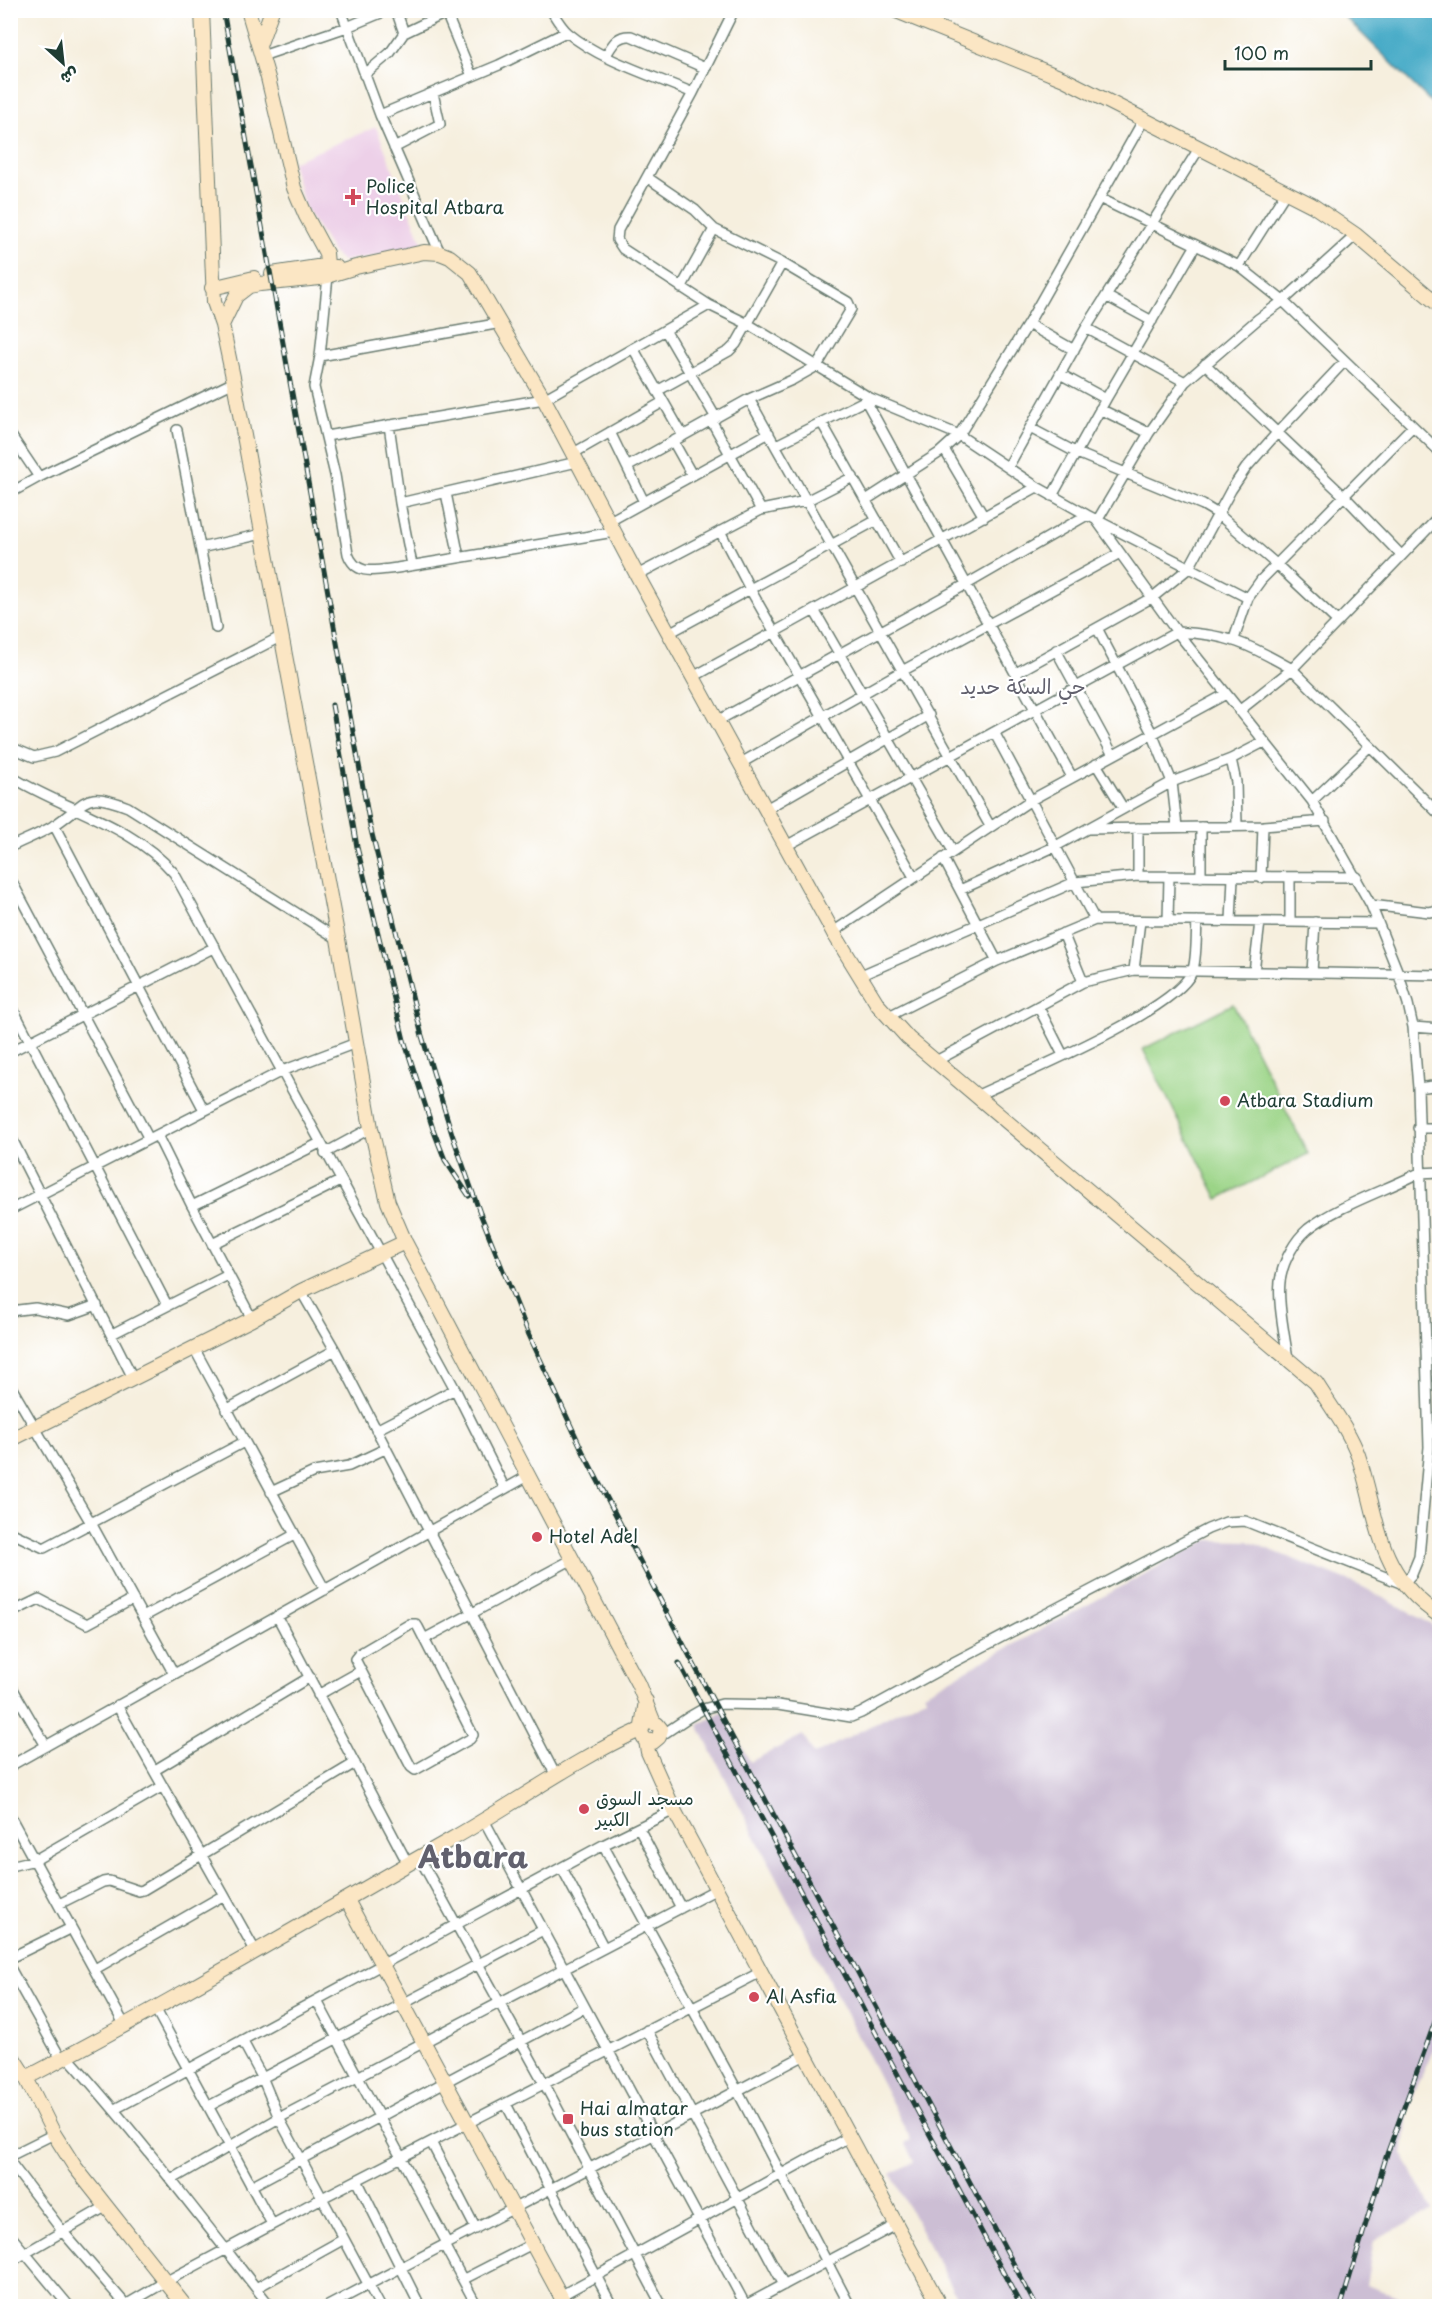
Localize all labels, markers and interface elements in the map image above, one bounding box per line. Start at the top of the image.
north arrow [33,33,93,93]
scale bar [1225,33,1370,71]
text: 100 m [1234,39,1289,66]
text: ش [57,63,84,92]
place label: Police Hospital Atbara [366,172,504,220]
marker: Police Hospital Atbara [344,188,362,206]
district label: حي السكة حديد [960,671,1086,705]
place label: Atbara Stadium [1237,1086,1374,1113]
marker: Atbara Stadium [1218,1094,1232,1108]
place label: Hotel Adel [549,1522,638,1549]
marker: Hotel Adel [530,1530,544,1544]
place label: مسجد السوق الكبير [594,1784,694,1832]
marker: مسجد السوق الكبير [577,1802,591,1816]
district label: Atbara [417,1833,528,1878]
place label: Al Asfia [766,1982,837,2009]
marker: Al Asfia [747,1990,761,2004]
place label: Hai almatar bus station [580,2094,688,2142]
marker: Hai almatar bus station [561,2112,575,2126]

